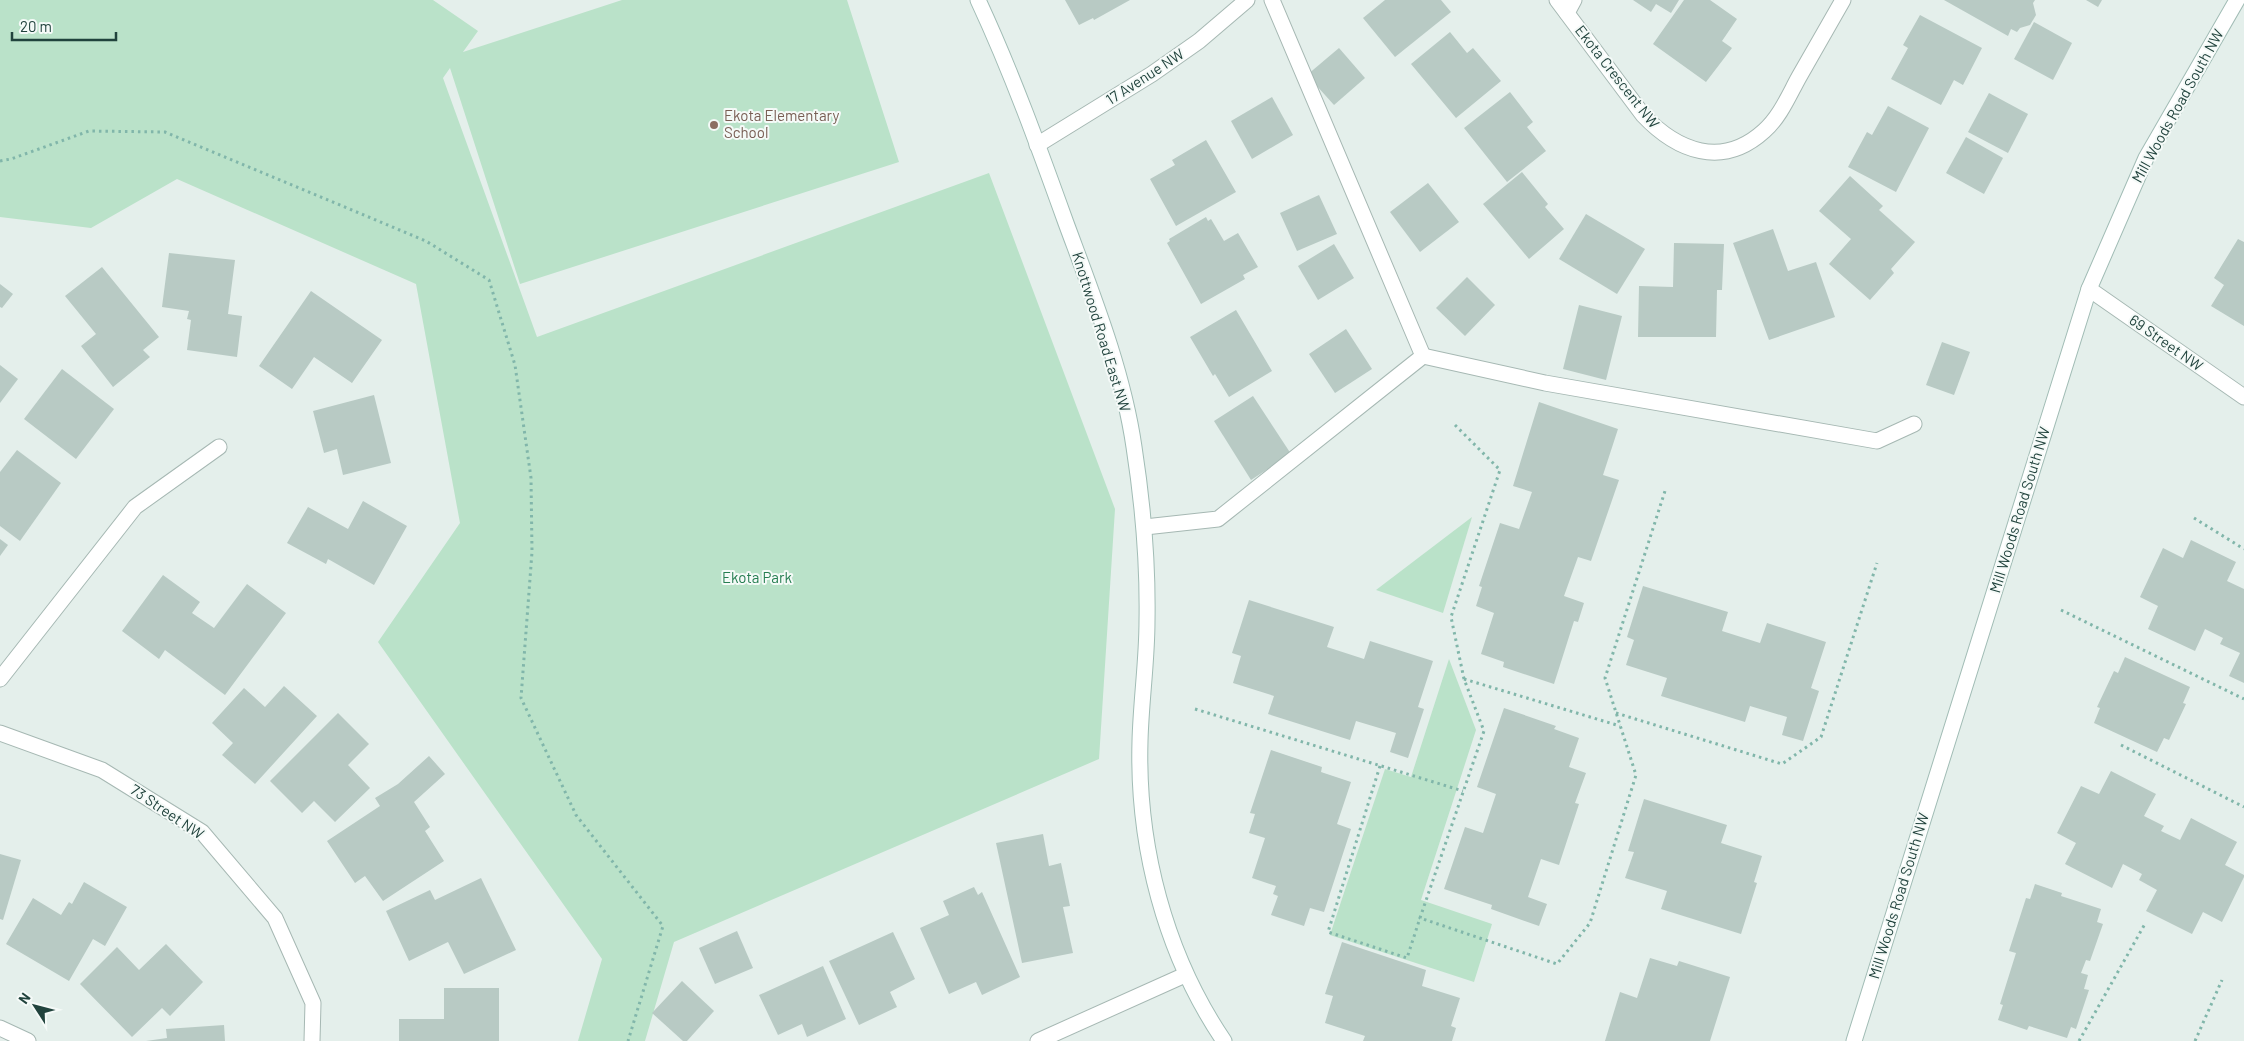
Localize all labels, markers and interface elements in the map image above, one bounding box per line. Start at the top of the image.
scale bar [12,10,116,42]
text: 20 m [20,17,52,35]
street label: Ekota Crescent NW [1572,21,1664,131]
street label: Mill Woods Road South NW [2127,26,2227,185]
street label: 17 Avenue NW [1102,44,1187,108]
place label: Ekota Elementary School [724,106,839,141]
marker: Ekota Elementary School [708,119,720,131]
street label: Knottwood Road East NW [1069,250,1135,414]
street label: 69 Street NW [2126,310,2207,374]
street label: Mill Woods Road South NW [1985,425,2053,595]
park label: Ekota Park [722,568,792,586]
street label: 73 Street NW [127,780,208,842]
street label: Mill Woods Road South NW [1864,811,1932,981]
north arrow [10,981,60,1031]
text: N [14,989,34,1007]

